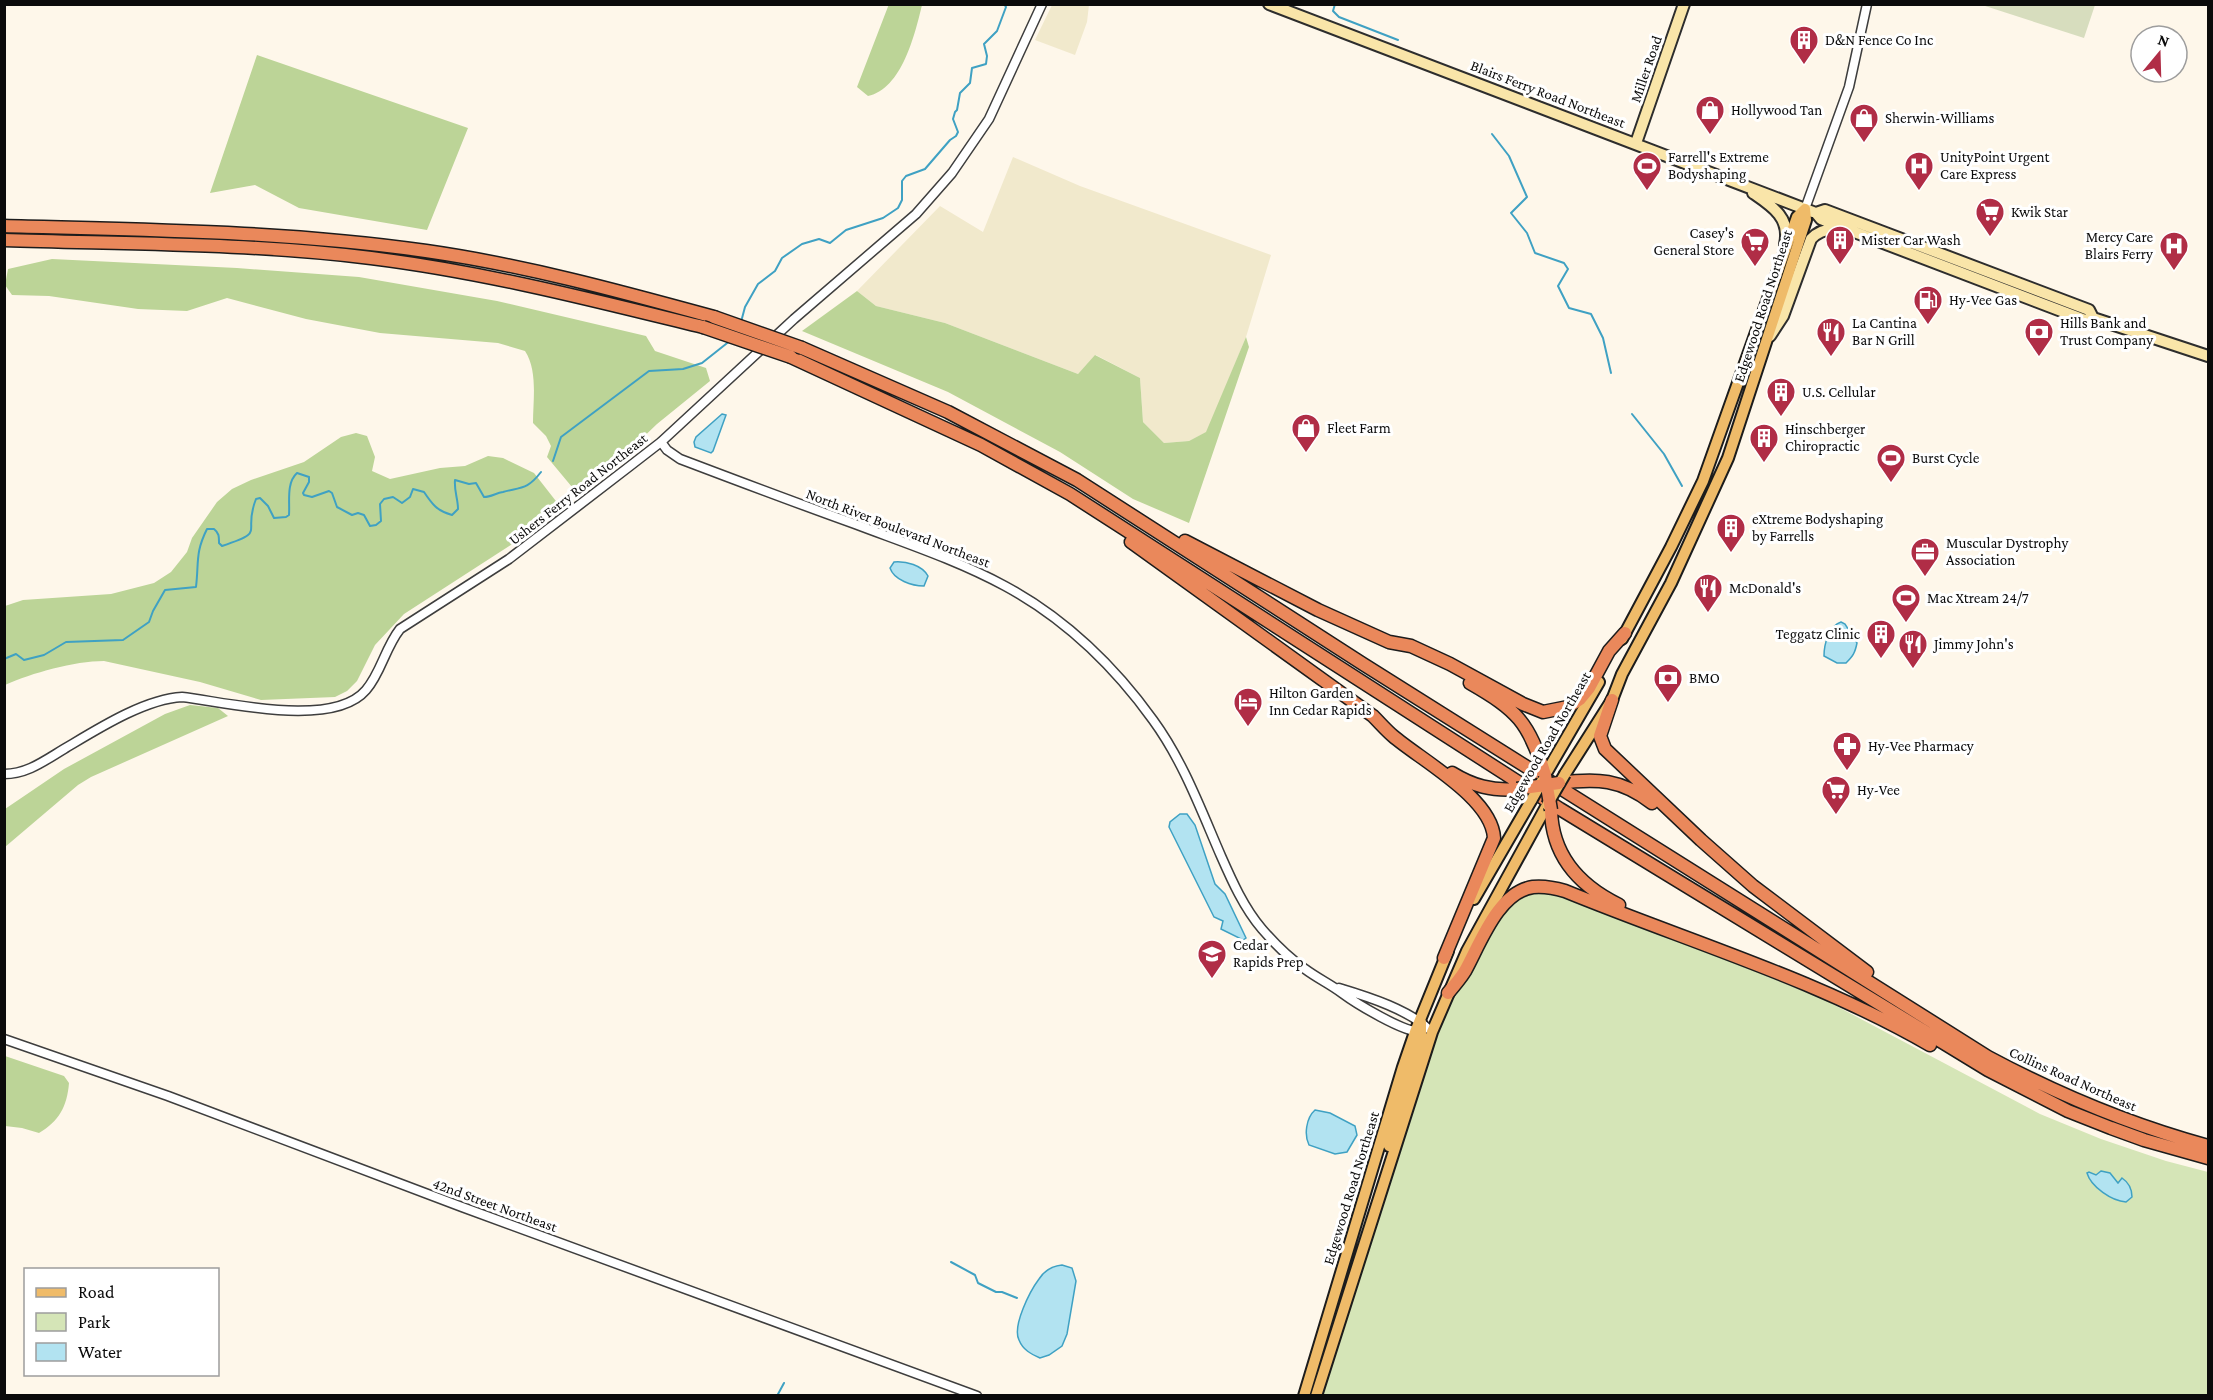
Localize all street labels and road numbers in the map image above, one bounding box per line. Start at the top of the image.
street label: Miller Road [1627,33,1665,104]
street label: Blairs Ferry Road Northeast [1468,57,1628,132]
street label: Edgewood Road Northeast [1731,227,1797,385]
street label: Ushers Ferry Road Northeast [506,429,652,549]
street label: North River Boulevard Northeast [804,485,993,571]
street label: Edgewood Road Northeast [1500,668,1595,816]
street label: Collins Road Northeast [2007,1044,2140,1115]
street label: Edgewood Road Northeast [1320,1108,1383,1267]
street label: 42nd Street Northeast [431,1175,560,1235]

